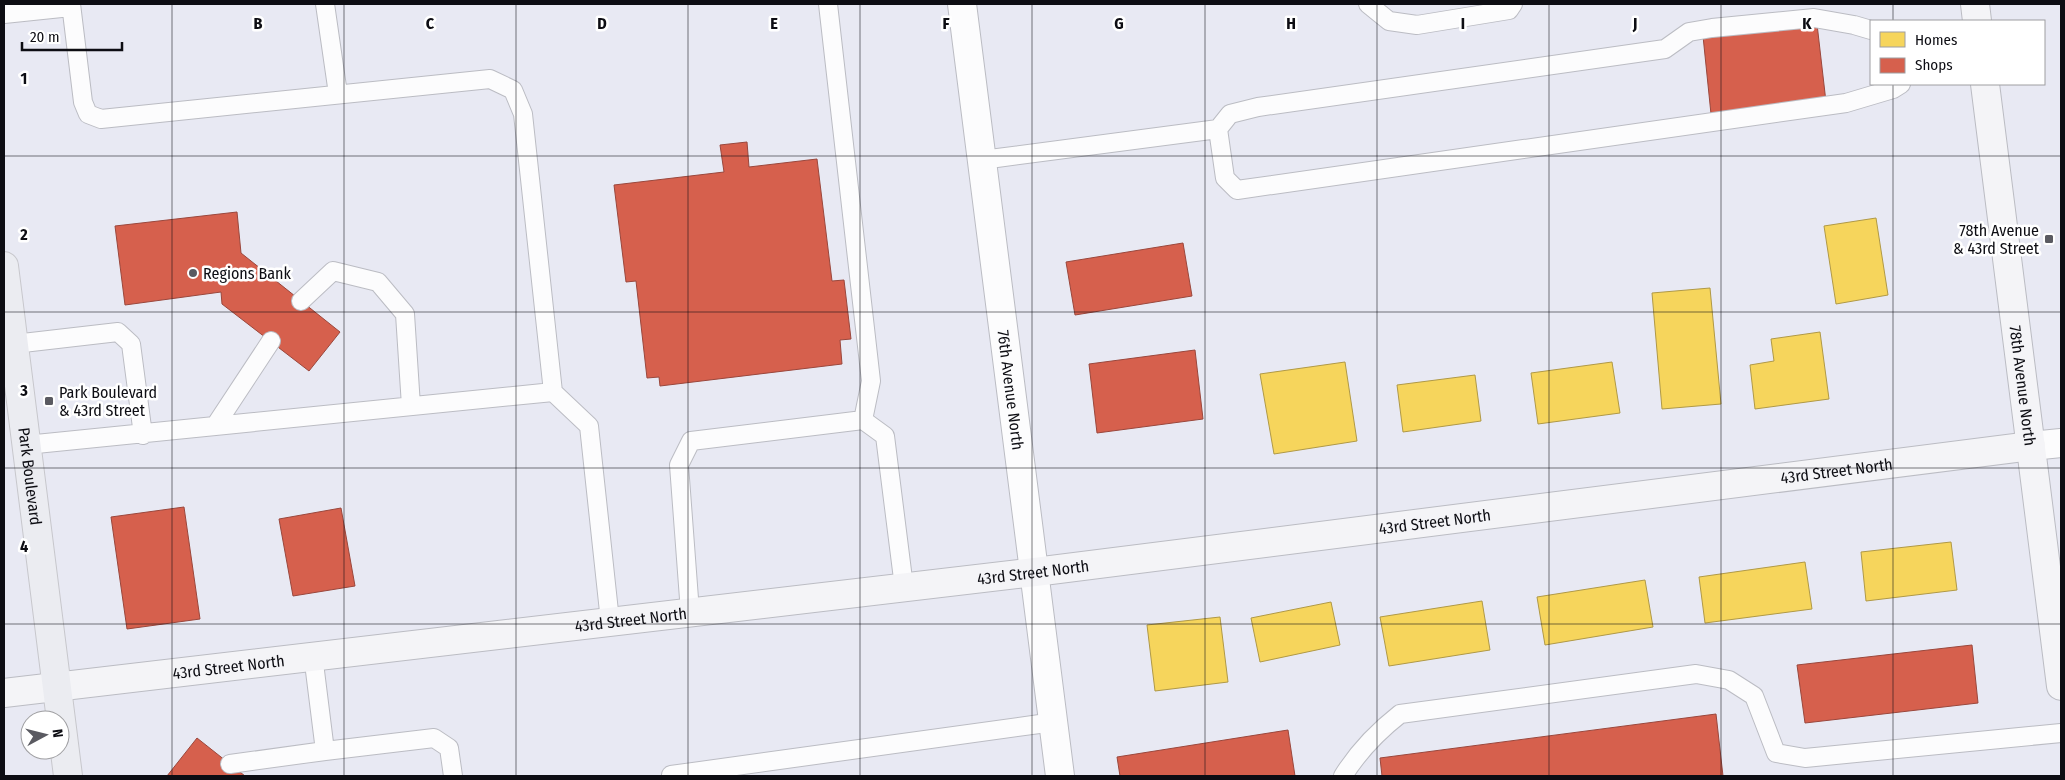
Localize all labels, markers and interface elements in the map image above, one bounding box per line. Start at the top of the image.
text: B [254,14,263,33]
text: C [426,14,435,33]
text: D [597,14,607,33]
text: E [770,14,778,33]
text: F [942,14,950,33]
text: G [1114,14,1124,33]
text: H [1286,14,1296,33]
text: I [1461,14,1465,33]
text: J [1632,14,1637,33]
text: K [1802,14,1812,33]
scale bar [22,20,122,52]
legend [1870,20,2045,85]
text: 20 m [30,28,60,46]
text: Homes [1915,31,1957,49]
text: Shops [1915,56,1953,74]
text: 1 [21,69,27,88]
place label: 78th Avenue & 43rd Street [1953,221,2040,258]
text: 2 [19,225,28,244]
marker: 78th Avenue & 43rd Street [2043,233,2055,245]
place label: Regions Bank [203,264,291,283]
marker: Regions Bank [187,267,199,279]
street label: 78th Avenue North [2006,324,2040,447]
street label: 76th Avenue North [993,329,1028,451]
text: 3 [19,381,28,400]
place label: Park Boulevard & 43rd Street [59,383,157,420]
marker: Park Boulevard & 43rd Street [43,395,55,407]
street label: Park Boulevard [14,426,45,526]
street label: 43rd Street North [1779,455,1894,488]
street label: 43rd Street North [1378,505,1492,538]
text: 4 [20,537,28,556]
street label: 43rd Street North [976,556,1090,589]
street label: 43rd Street North [574,604,688,636]
street label: 43rd Street North [171,651,286,683]
north arrow [20,710,70,760]
text: N [48,728,66,739]

